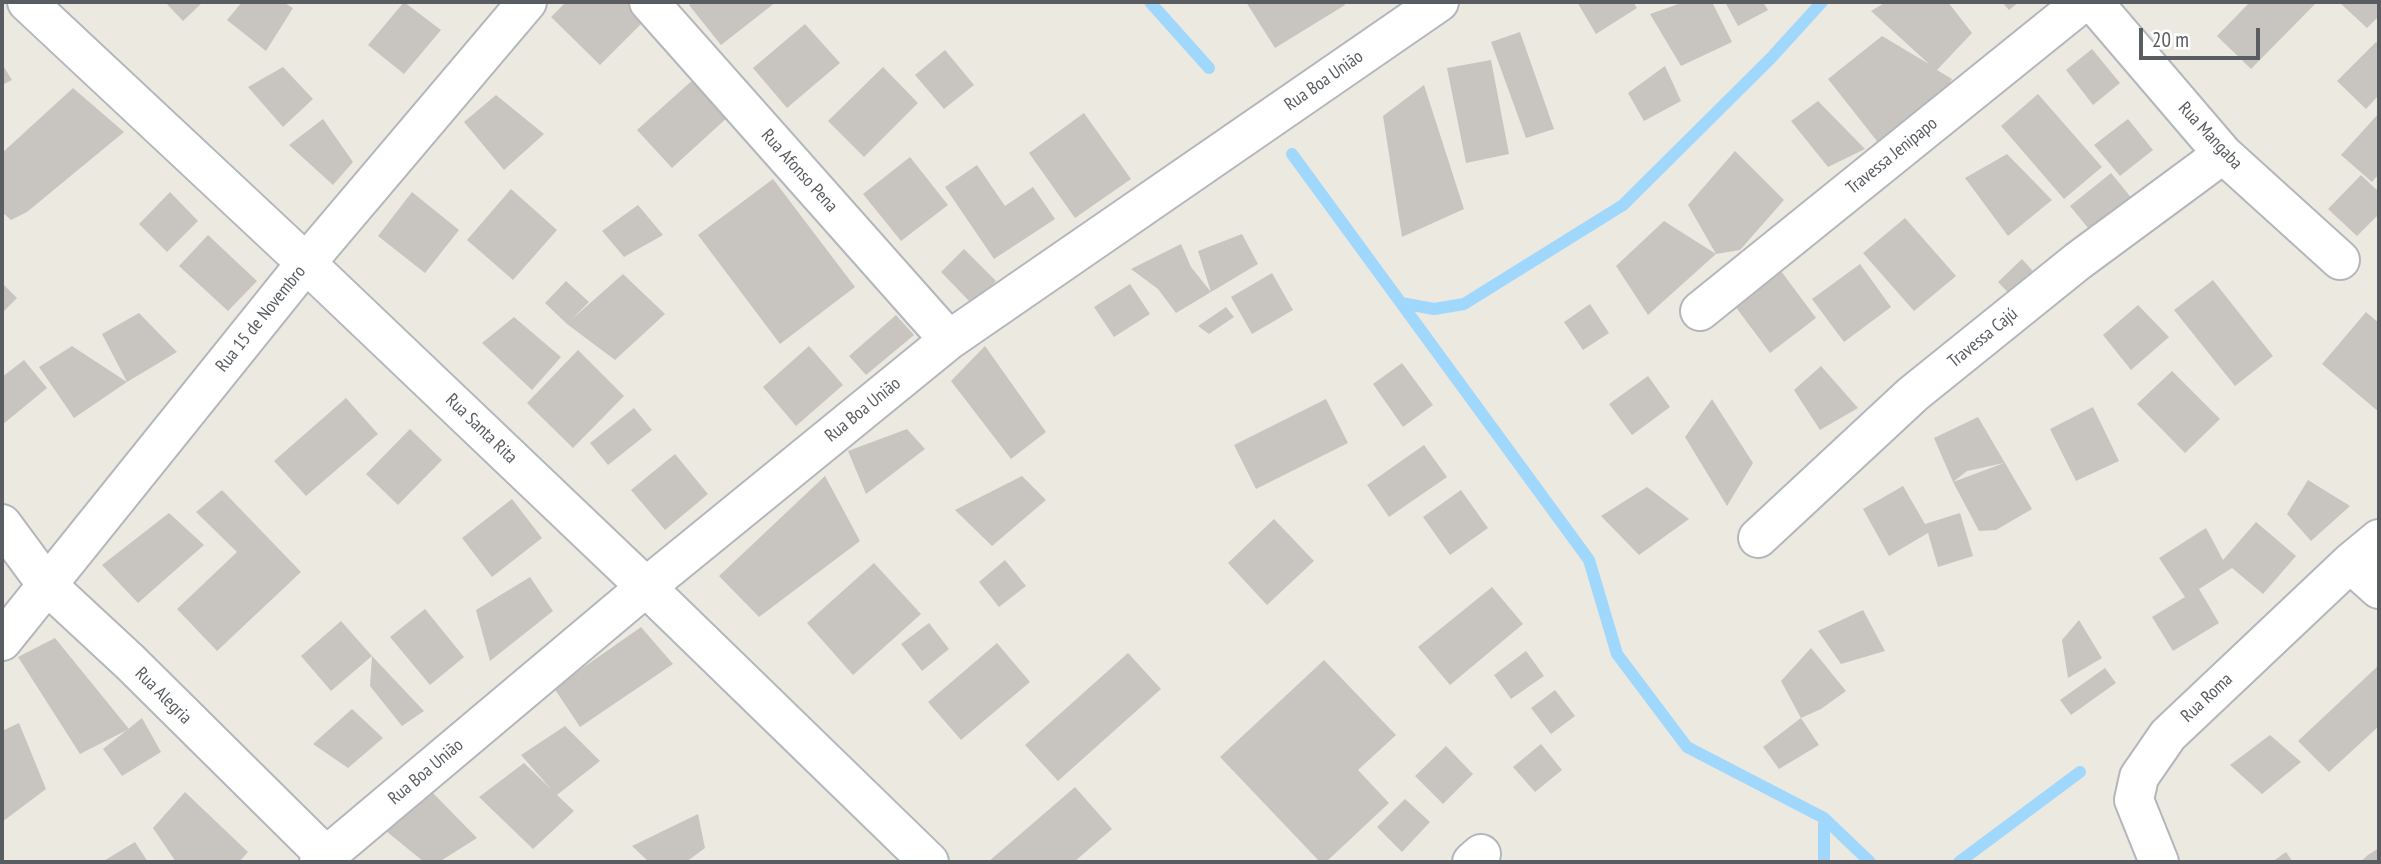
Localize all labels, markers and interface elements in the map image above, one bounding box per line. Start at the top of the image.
scale bar [2143,14,2264,58]
text: 20 m [2152,26,2189,53]
street label: Rua Boa União [1281,46,1367,116]
street label: Rua Mangaba [2173,98,2247,174]
street label: Travessa Jenipapo [1842,113,1942,199]
street label: Rua Afonso Pena [756,125,842,217]
street label: Rua 15 de Novembro [212,262,310,376]
street label: Travessa Cajú [1944,303,2022,373]
street label: Rua Boa União [821,373,905,447]
street label: Rua Santa Rita [441,390,521,468]
street label: Rua Alegria [130,663,196,729]
street label: Rua Roma [2177,669,2237,727]
street label: Rua Boa União [384,735,468,809]

